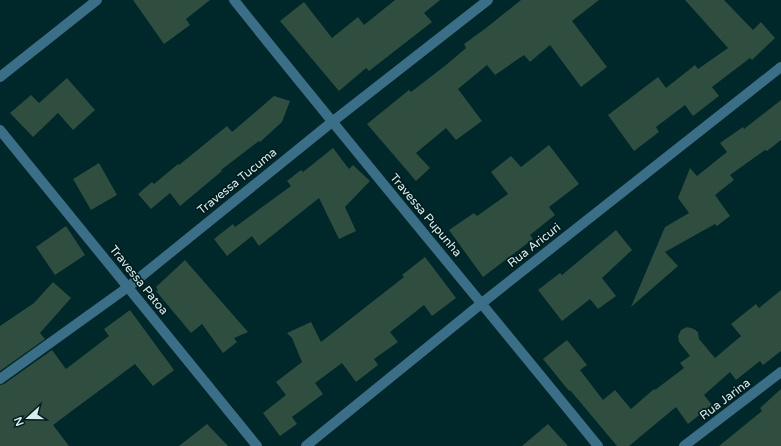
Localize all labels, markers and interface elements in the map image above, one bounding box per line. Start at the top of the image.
street label: Travessa Tucuma [195,145,279,217]
street label: Travessa Pupunha [387,171,465,259]
street label: Rua Aricuri [505,220,563,270]
street label: Travessa Patoa [107,242,171,318]
street label: Rua Jarina [697,375,753,423]
north arrow [8,398,48,438]
text: N [11,415,27,428]

